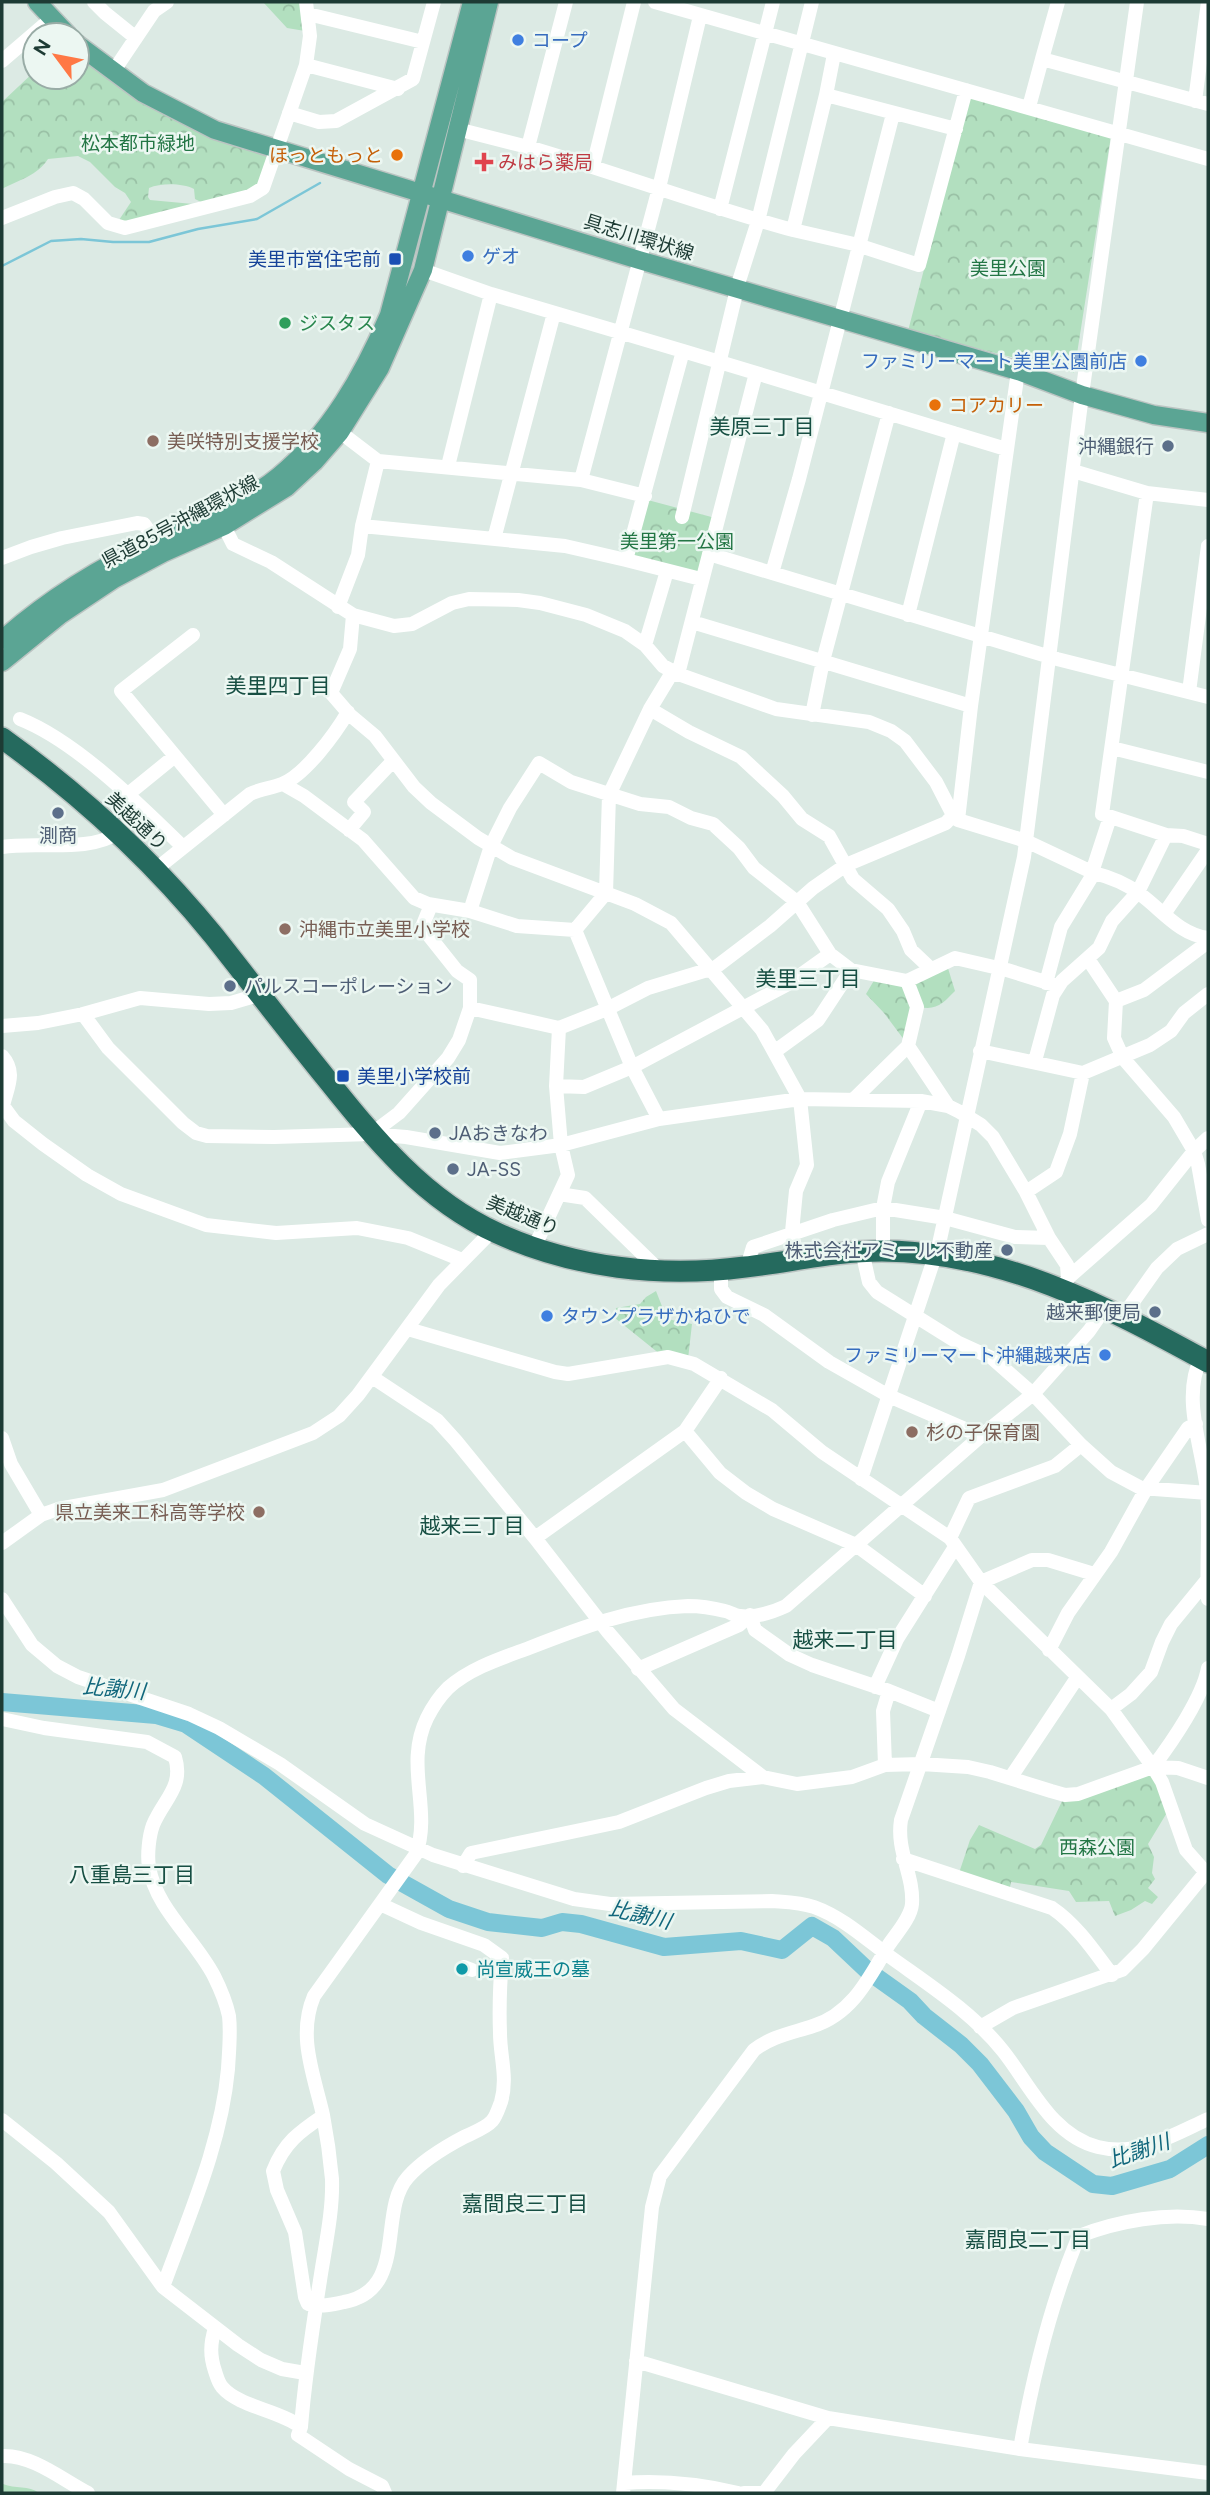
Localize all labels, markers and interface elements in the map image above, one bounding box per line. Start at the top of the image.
north arrow [21,21,91,91]
place label: コープ [532,29,588,52]
marker: コープ [510,32,526,48]
text: N [28,35,56,60]
park label: 松本都市緑地 [81,132,195,155]
place label: ほっともっと [269,144,383,167]
marker: ほっともっと [389,147,405,163]
place label: みはら薬局 [498,151,593,174]
marker: みはら薬局 [476,154,492,170]
street label: 具志川環状線 [581,210,697,265]
place label: ゲオ [482,245,520,268]
place label: 美里市営住宅前 [248,248,381,271]
marker: ゲオ [460,248,476,264]
marker: 美里市営住宅前 [387,251,403,267]
park label: 美里公園 [970,257,1046,280]
place label: ジスタス [299,312,375,335]
marker: ジスタス [277,315,293,331]
place label: ファミリーマート美里公園前店 [861,350,1127,373]
marker: ファミリーマート美里公園前店 [1133,353,1149,369]
place label: コアカリー [949,394,1044,417]
marker: コアカリー [927,397,943,413]
district label: 美原三丁目 [710,414,815,439]
place label: 美咲特別支援学校 [167,430,319,453]
marker: 美咲特別支援学校 [145,433,161,449]
place label: 沖縄銀行 [1078,435,1154,458]
marker: 沖縄銀行 [1160,438,1176,454]
street label: 県道85号沖縄環状線 [98,470,263,573]
park label: 美里第一公園 [620,530,734,553]
district label: 美里四丁目 [226,673,331,698]
street label: 美越通り [101,787,172,856]
marker: 測商 [50,805,66,821]
place label: 測商 [39,824,77,847]
place label: 沖縄市立美里小学校 [299,918,470,941]
marker: 沖縄市立美里小学校 [277,921,293,937]
district label: 美里三丁目 [756,966,861,991]
place label: パルスコーポレーション [244,975,453,998]
marker: パルスコーポレーション [222,978,238,994]
place label: 美里小学校前 [357,1065,471,1088]
marker: 美里小学校前 [335,1068,351,1084]
place label: JAおきなわ [449,1122,548,1145]
marker: JAおきなわ [427,1125,443,1141]
place label: JA-SS [467,1158,521,1181]
marker: JA-SS [445,1161,461,1177]
street label: 美越通り [483,1191,562,1240]
place label: 株式会社アミール不動産 [784,1239,993,1262]
marker: 株式会社アミール不動産 [999,1242,1015,1258]
place label: 越来郵便局 [1046,1301,1141,1324]
marker: 越来郵便局 [1147,1304,1163,1320]
place label: タウンプラザかねひで [561,1305,750,1328]
marker: タウンプラザかねひで [539,1308,555,1324]
place label: ファミリーマート沖縄越来店 [844,1344,1091,1367]
marker: ファミリーマート沖縄越来店 [1097,1347,1113,1363]
place label: 杉の子保育園 [926,1421,1040,1444]
marker: 杉の子保育園 [904,1424,920,1440]
place label: 県立美来工科高等学校 [55,1501,245,1524]
marker: 県立美来工科高等学校 [251,1504,267,1520]
district label: 越来三丁目 [420,1513,525,1538]
district label: 越来二丁目 [793,1627,898,1652]
water label: 比謝川 [82,1673,149,1704]
park label: 西森公園 [1059,1836,1135,1859]
district label: 八重島三丁目 [69,1862,195,1887]
water label: 比謝川 [607,1895,676,1934]
place label: 尚宣威王の墓 [476,1958,590,1981]
marker: 尚宣威王の墓 [454,1961,470,1977]
water label: 比謝川 [1105,2128,1175,2173]
district label: 嘉間良三丁目 [462,2191,588,2216]
district label: 嘉間良二丁目 [965,2227,1091,2252]

